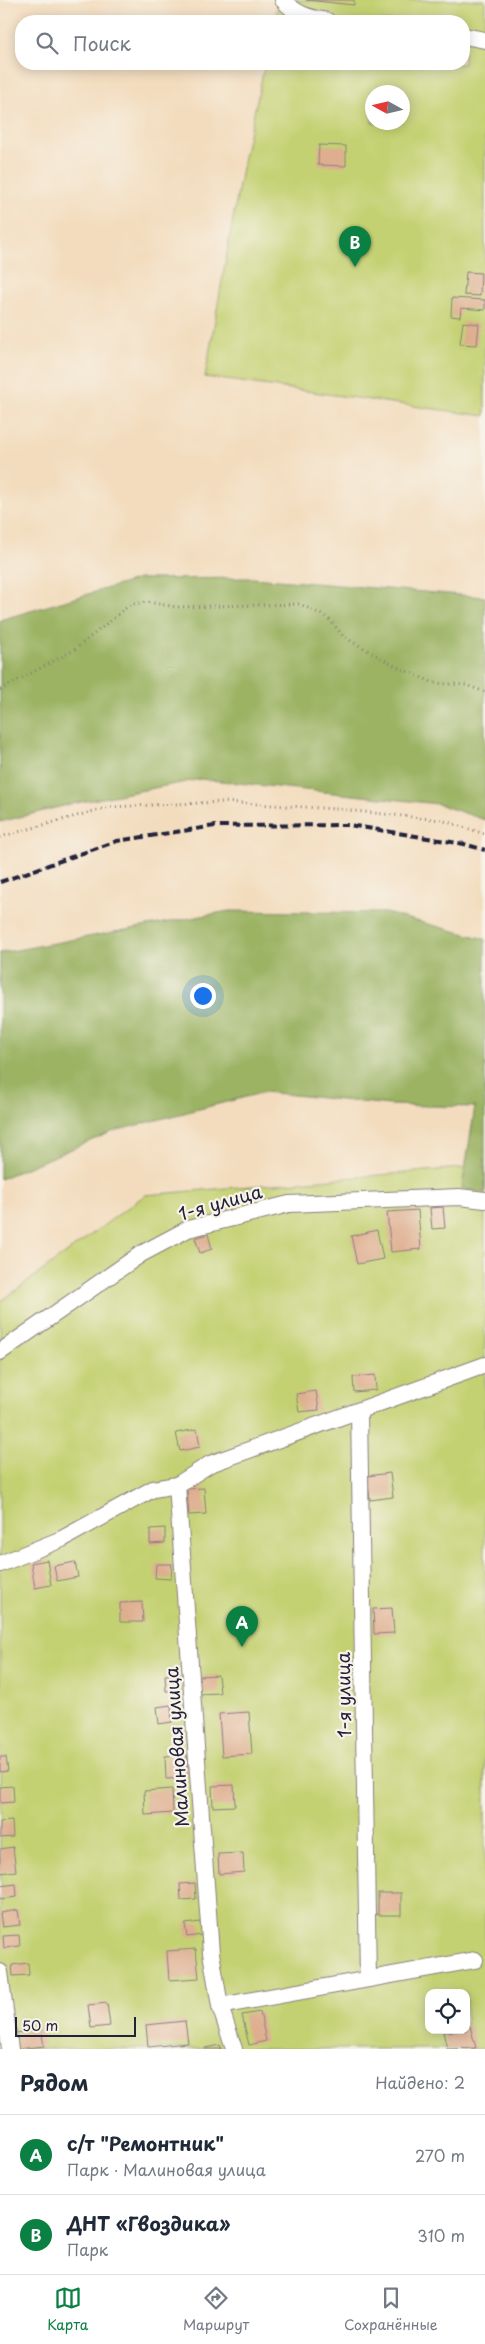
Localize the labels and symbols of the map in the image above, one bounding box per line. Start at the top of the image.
north arrow [365,85,410,130]
pin: B [339,226,371,267]
your location [190,983,216,1009]
street label: 1-я улица [175,1177,266,1227]
pin: A [226,1606,258,1647]
street label: 1-я улица [329,1651,357,1738]
street label: Малиновая улица [157,1665,195,1828]
scale bar [15,2014,136,2037]

